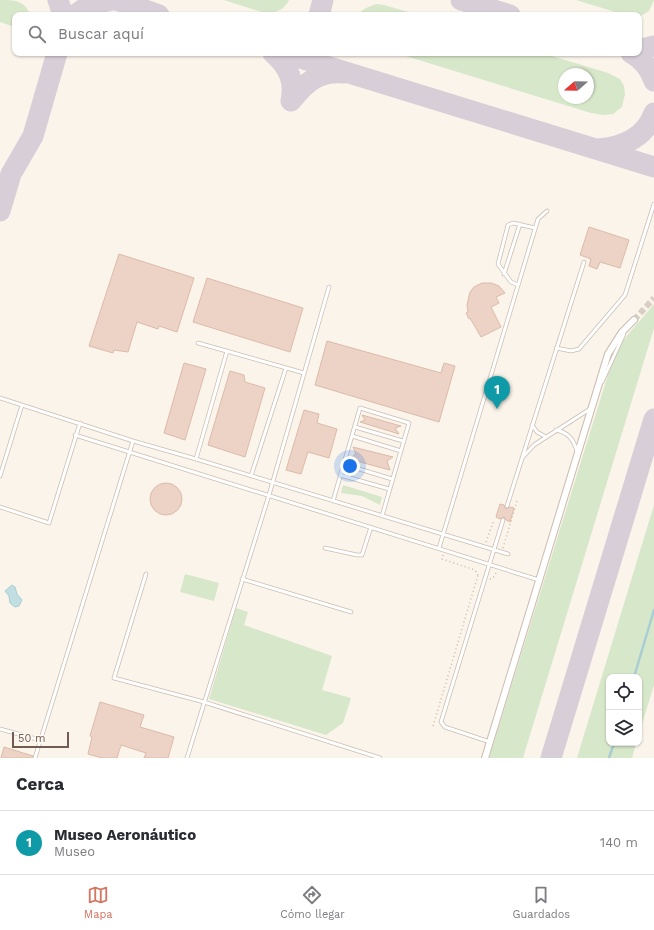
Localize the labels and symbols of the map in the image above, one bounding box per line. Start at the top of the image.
north arrow [558,68,594,104]
pin: 1 [484,376,510,409]
your location [340,456,360,476]
scale bar [12,730,69,749]

